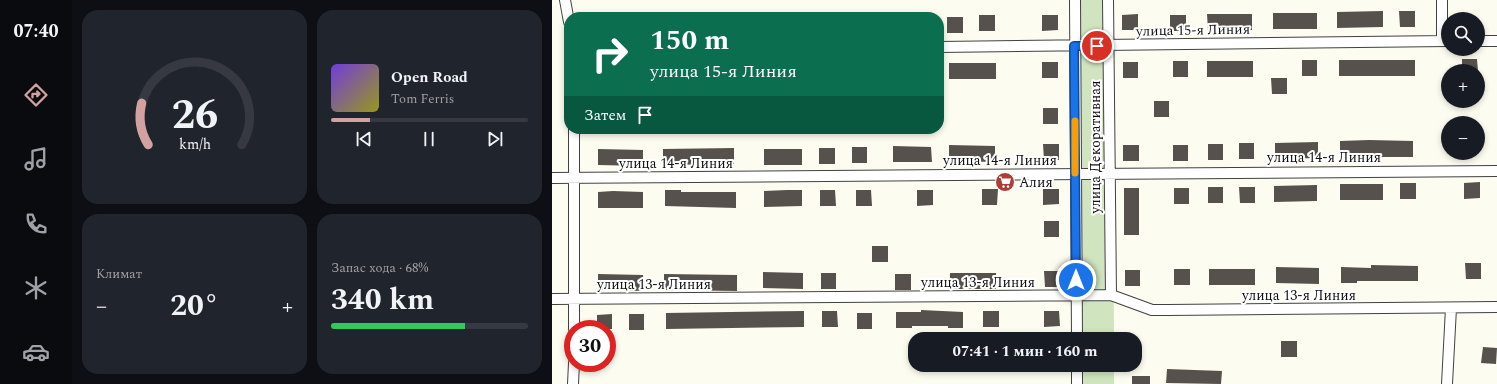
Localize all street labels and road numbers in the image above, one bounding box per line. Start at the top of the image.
street label: улица 15-я Линия [1135,19,1250,42]
street label: улица Декоративная [1085,80,1106,215]
street label: улица 14-я Линия [1266,147,1381,168]
street label: улица 14-я Линия [942,150,1057,171]
street label: улица 14-я Линия [618,153,733,174]
street label: улица 13-я Линия [920,272,1035,293]
street label: улица 13-я Линия [596,274,711,295]
street label: улица 13-я Линия [1241,285,1356,306]

